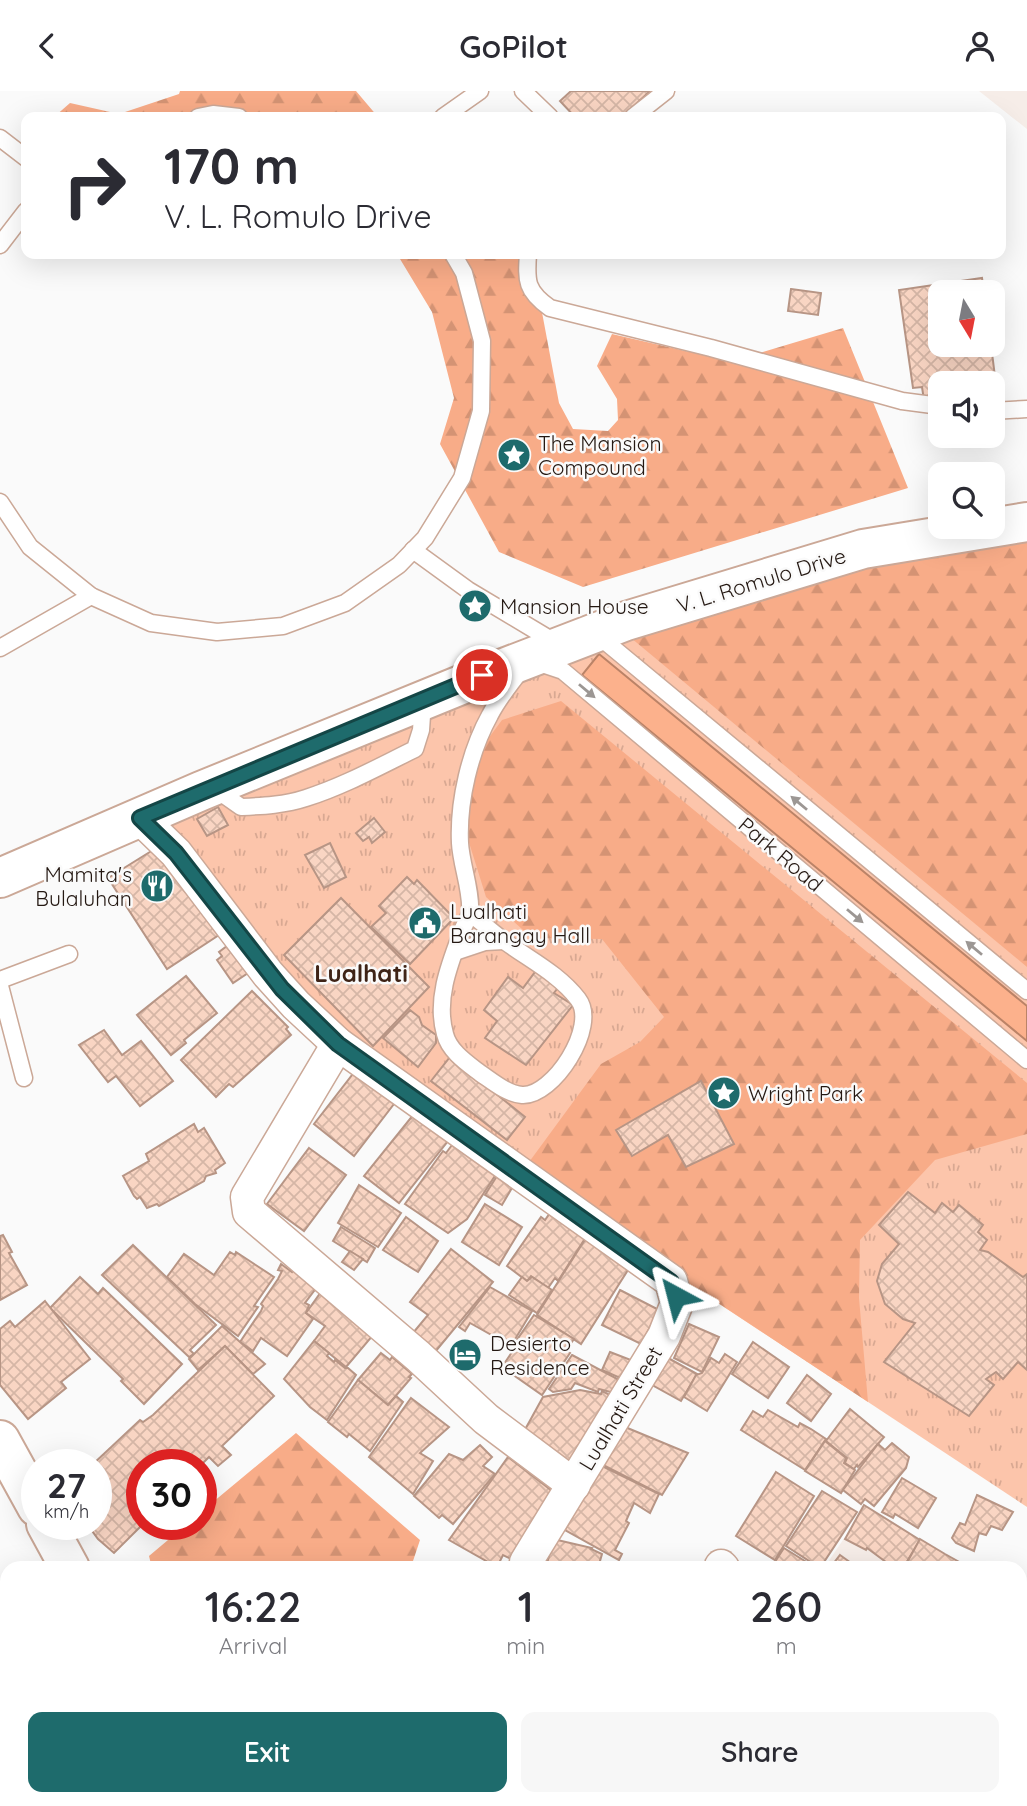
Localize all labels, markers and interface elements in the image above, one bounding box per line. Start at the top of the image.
text: GoPilot [459,26,568,66]
icon: back [28,27,66,65]
icon: person [961,27,999,65]
text: 170 m [164,135,299,196]
icon: right [49,140,140,231]
text: V. L. Romulo Drive [164,196,432,236]
north arrow [928,280,1004,357]
map controls [928,280,1005,539]
button: sound [928,371,1005,448]
place label: The Mansion Compound [538,430,662,480]
place icon: The Mansion Compound [495,436,533,474]
button: search [928,462,1005,539]
street label: V. L. Romulo Drive [673,542,849,618]
place icon: Mansion House [456,587,494,625]
place label: Mansion House [500,593,649,619]
pin [452,645,512,705]
icon: arrive [463,656,501,694]
one-way arrow [578,683,595,698]
one-way arrow [791,795,809,810]
street label: Park Road [733,811,829,897]
place label: Mamita's Bulaluhan [35,861,132,911]
restaurant icon: Mamita's Bulaluhan [138,867,176,905]
place label: Lualhati Barangay Hall [450,898,590,948]
public building icon: Lualhati Barangay Hall [406,904,444,942]
one-way arrow [846,908,864,924]
one-way arrow [966,940,984,955]
district label: Lualhati [314,958,408,988]
place icon: Wright Park [705,1074,743,1112]
place label: Wright Park [748,1080,863,1106]
position arrow [639,1259,713,1333]
place label: Desierto Residence [490,1330,590,1380]
hotel icon: Desierto Residence [446,1336,484,1374]
street label: Lualhati Street [573,1341,667,1475]
speed limit sign: 30 [126,1449,217,1540]
text: 27 [47,1463,86,1507]
text: km/h [44,1500,89,1523]
text: 16:22 [205,1580,301,1633]
text: 1 [518,1580,534,1633]
text: 260 [750,1580,822,1633]
text: Arrival [219,1631,288,1660]
text: min [506,1631,545,1660]
text: m [776,1631,797,1660]
button: Exit [28,1712,507,1792]
button: Share [521,1712,999,1792]

